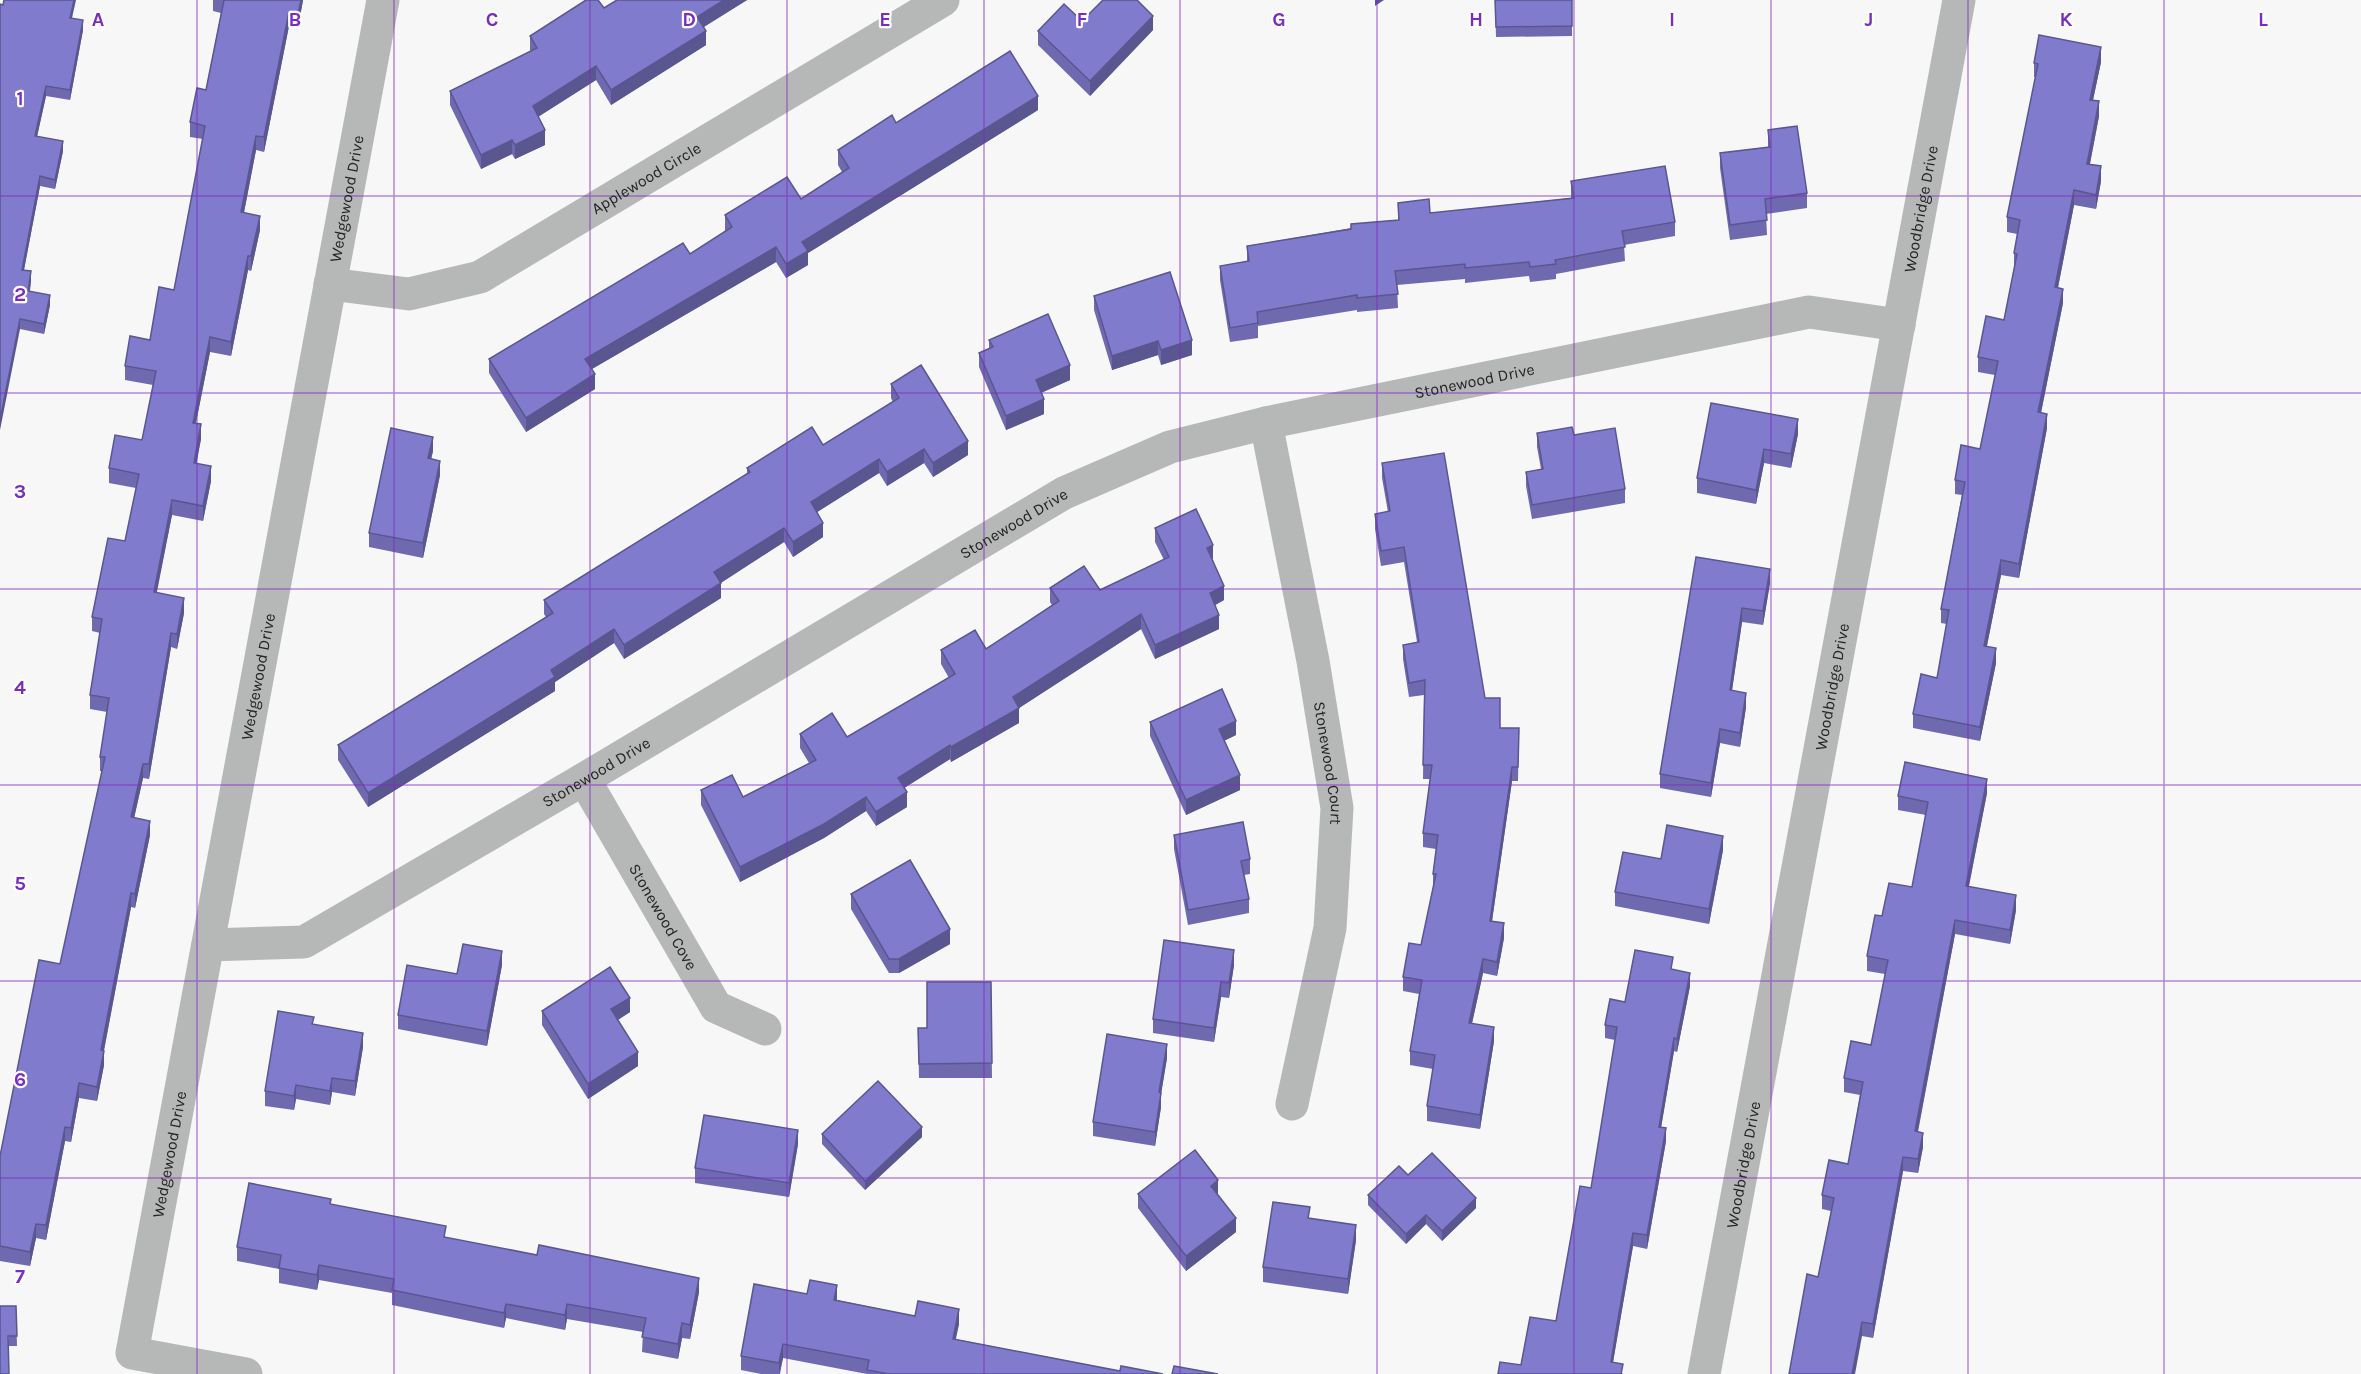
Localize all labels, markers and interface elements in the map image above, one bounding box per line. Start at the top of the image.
text: A [92,8,105,31]
text: B [289,8,301,31]
text: C [486,8,498,31]
text: D [682,8,696,31]
text: E [879,8,891,31]
text: F [1077,8,1088,31]
text: G [1272,8,1286,31]
text: H [1469,8,1483,31]
text: I [1669,8,1675,31]
text: J [1865,8,1873,31]
text: K [2059,8,2073,31]
text: L [2258,8,2268,31]
text: 1 [16,87,24,110]
street label: Wedgewood Drive [326,134,368,264]
street label: Applewood Circle [588,138,704,218]
street label: Woodbridge Drive [1900,144,1942,274]
text: 2 [14,283,26,306]
street label: Stonewood Drive [1413,359,1536,402]
text: 3 [14,480,26,503]
street label: Stonewood Drive [956,484,1071,563]
street label: Wedgewood Drive [237,612,279,741]
street label: Woodbridge Drive [1811,622,1853,752]
text: 4 [14,676,26,699]
street label: Stonewood Court [1310,700,1346,825]
street label: Stonewood Drive [539,733,654,811]
street label: Stonewood Cove [625,860,701,973]
text: 5 [14,872,26,895]
text: 6 [14,1068,26,1091]
street label: Wedgewood Drive [148,1089,190,1219]
street label: Woodbridge Drive [1722,1100,1764,1230]
text: 7 [15,1265,25,1288]

